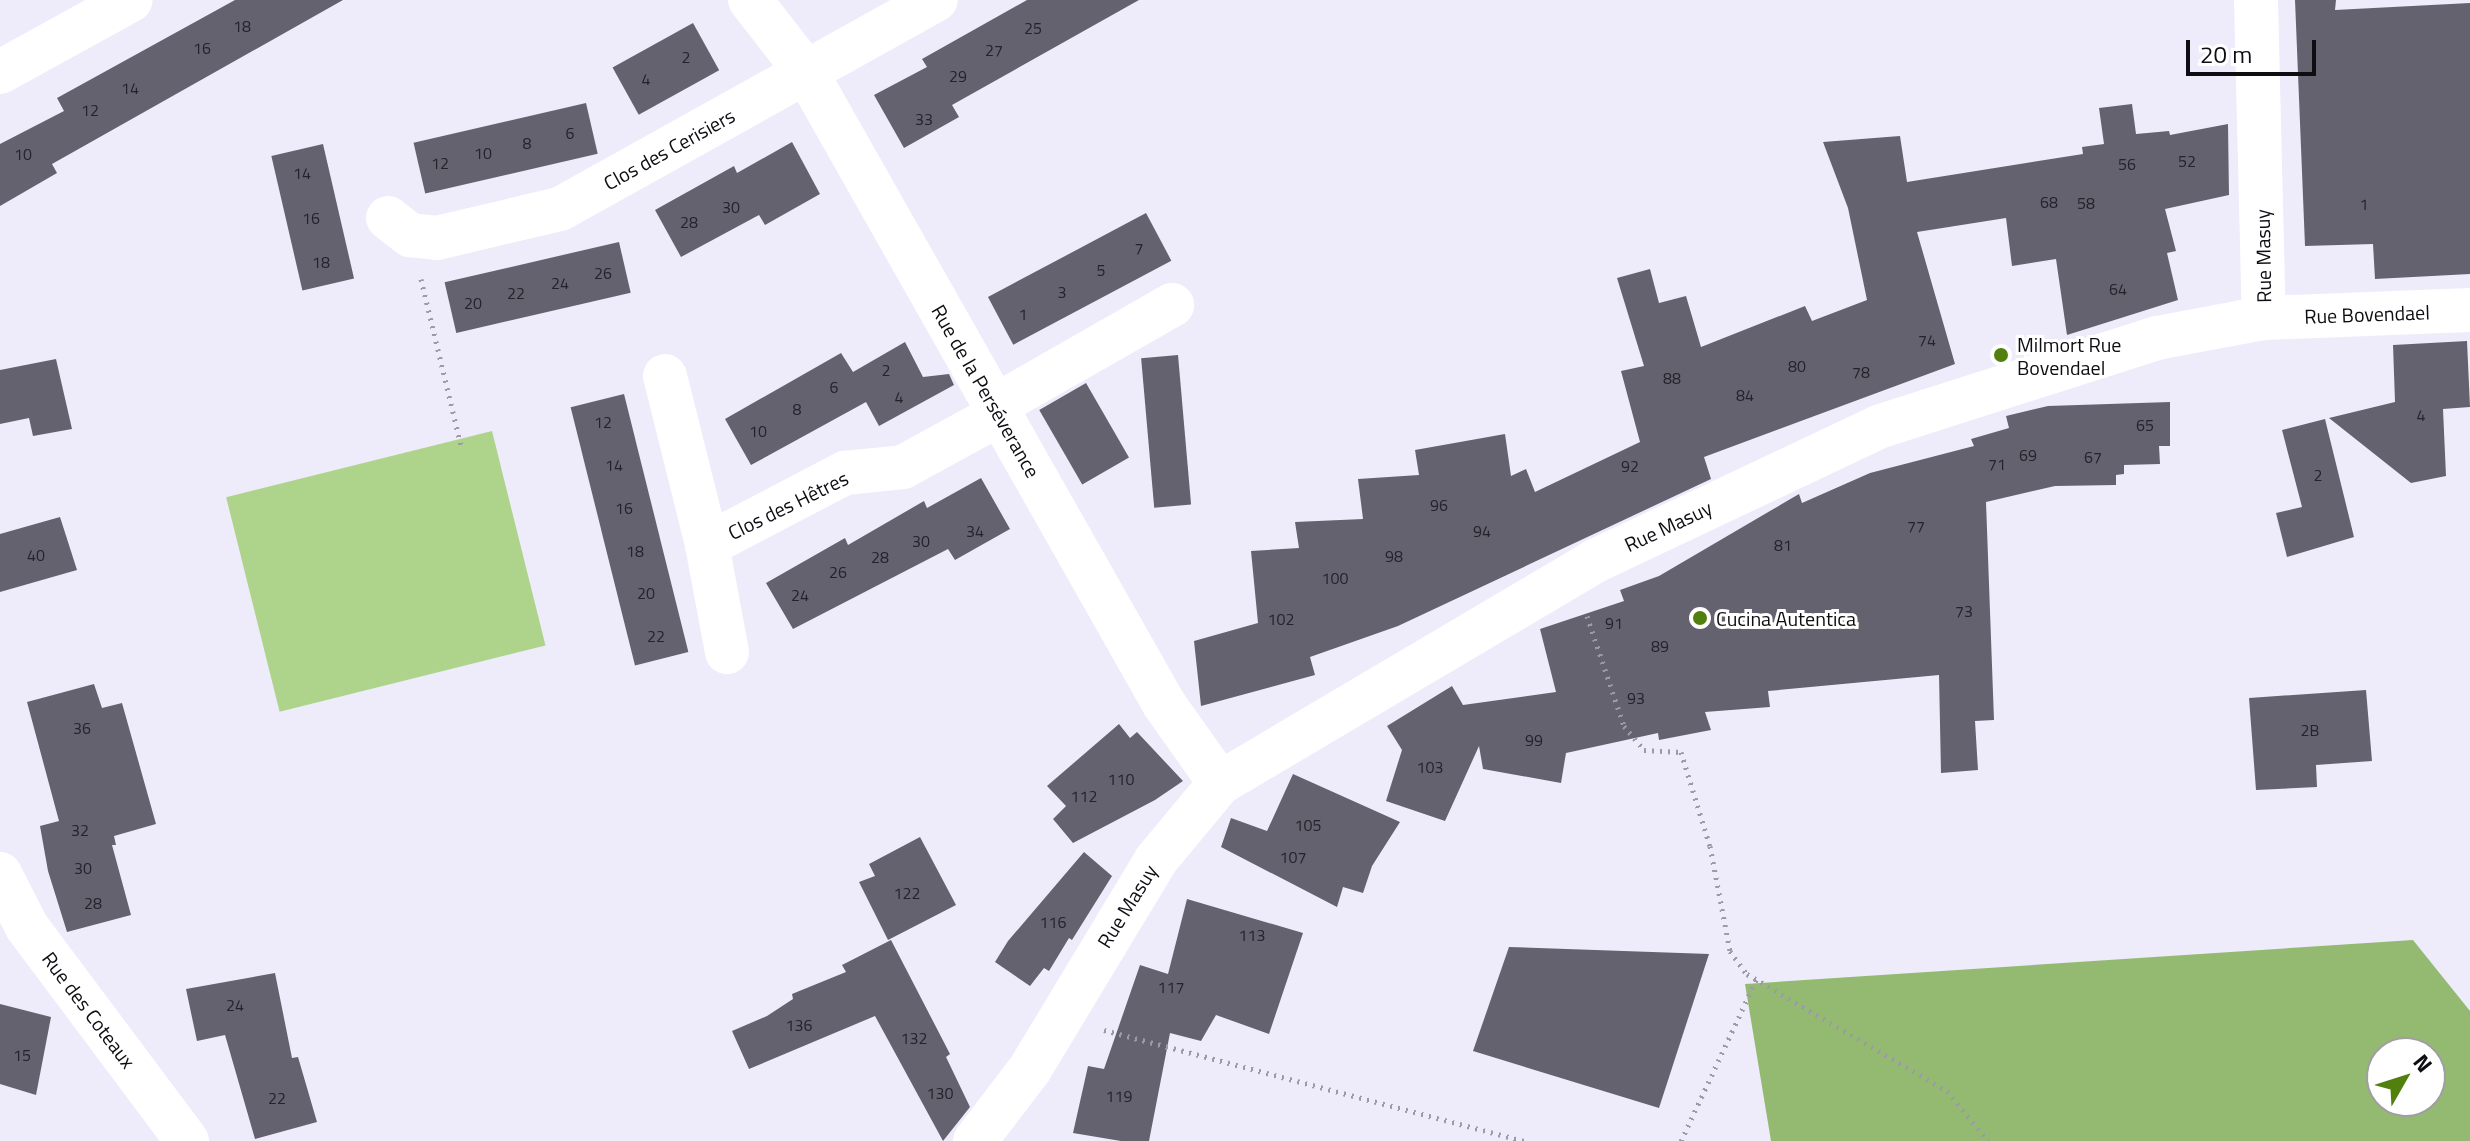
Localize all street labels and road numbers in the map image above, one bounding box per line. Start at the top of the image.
street label: Clos des Cerisiers [599,103,739,195]
street label: Rue Masuy [2250,209,2276,303]
street label: Rue de la Perséverance [927,300,1045,482]
street label: Rue Bovendael [2304,300,2430,328]
street label: Clos des Hêtres [724,466,852,544]
street label: Rue Masuy [1620,495,1716,557]
street label: Rue Masuy [1092,860,1162,952]
street label: Rue des Coteaux [37,947,141,1073]

